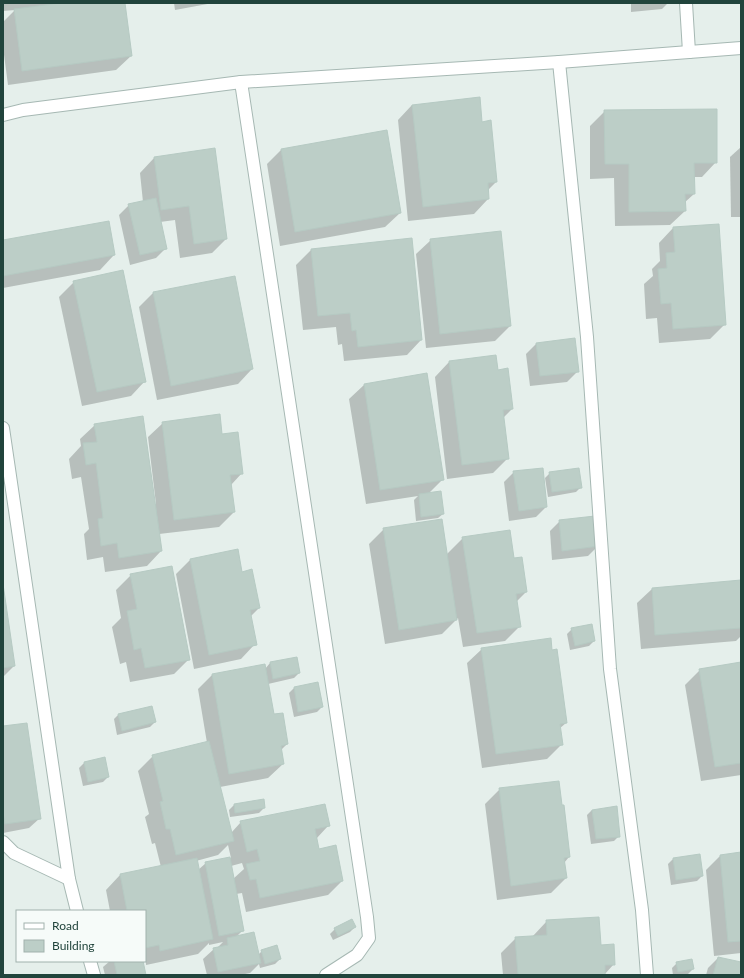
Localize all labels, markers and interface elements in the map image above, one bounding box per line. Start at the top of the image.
legend [16,910,146,962]
text: Road [52,918,79,933]
text: Building [52,938,95,953]

